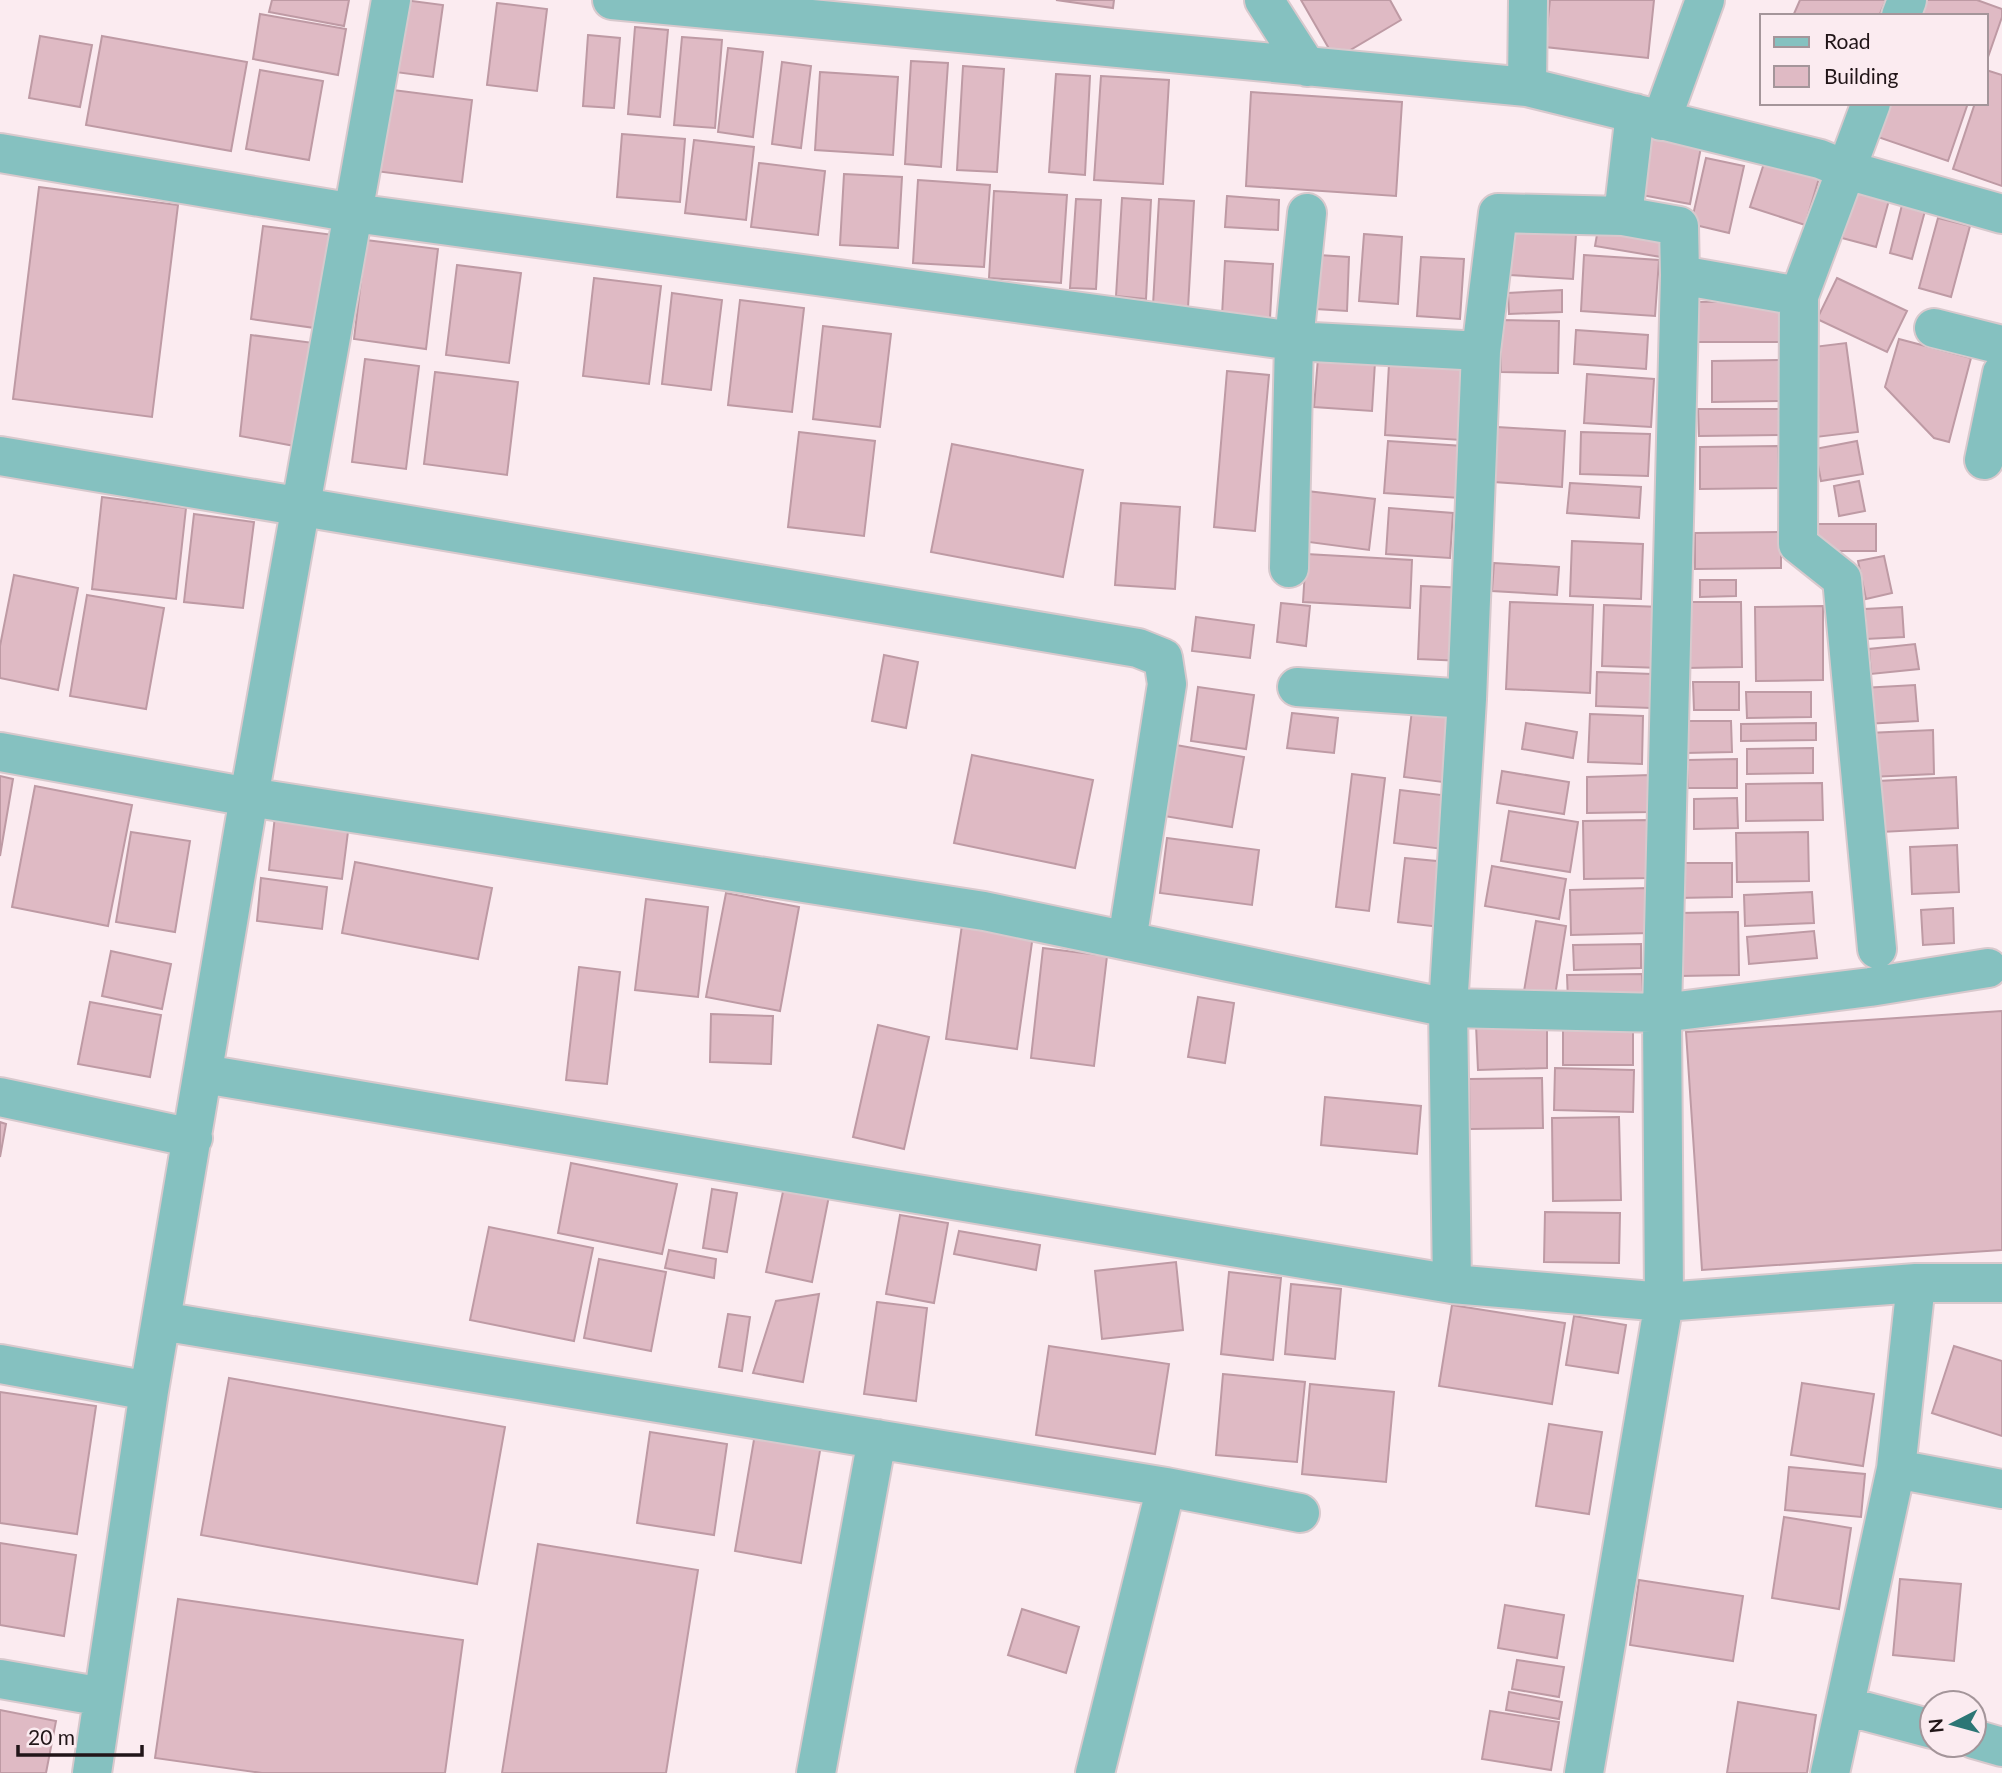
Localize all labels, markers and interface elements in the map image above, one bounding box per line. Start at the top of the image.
legend [1760,14,1988,105]
text: Road [1824,28,1871,53]
text: Building [1824,63,1899,88]
north arrow [1918,1689,1988,1759]
scale bar [18,1714,142,1758]
text: N [1923,1717,1948,1734]
text: 20 m [28,1724,75,1749]

